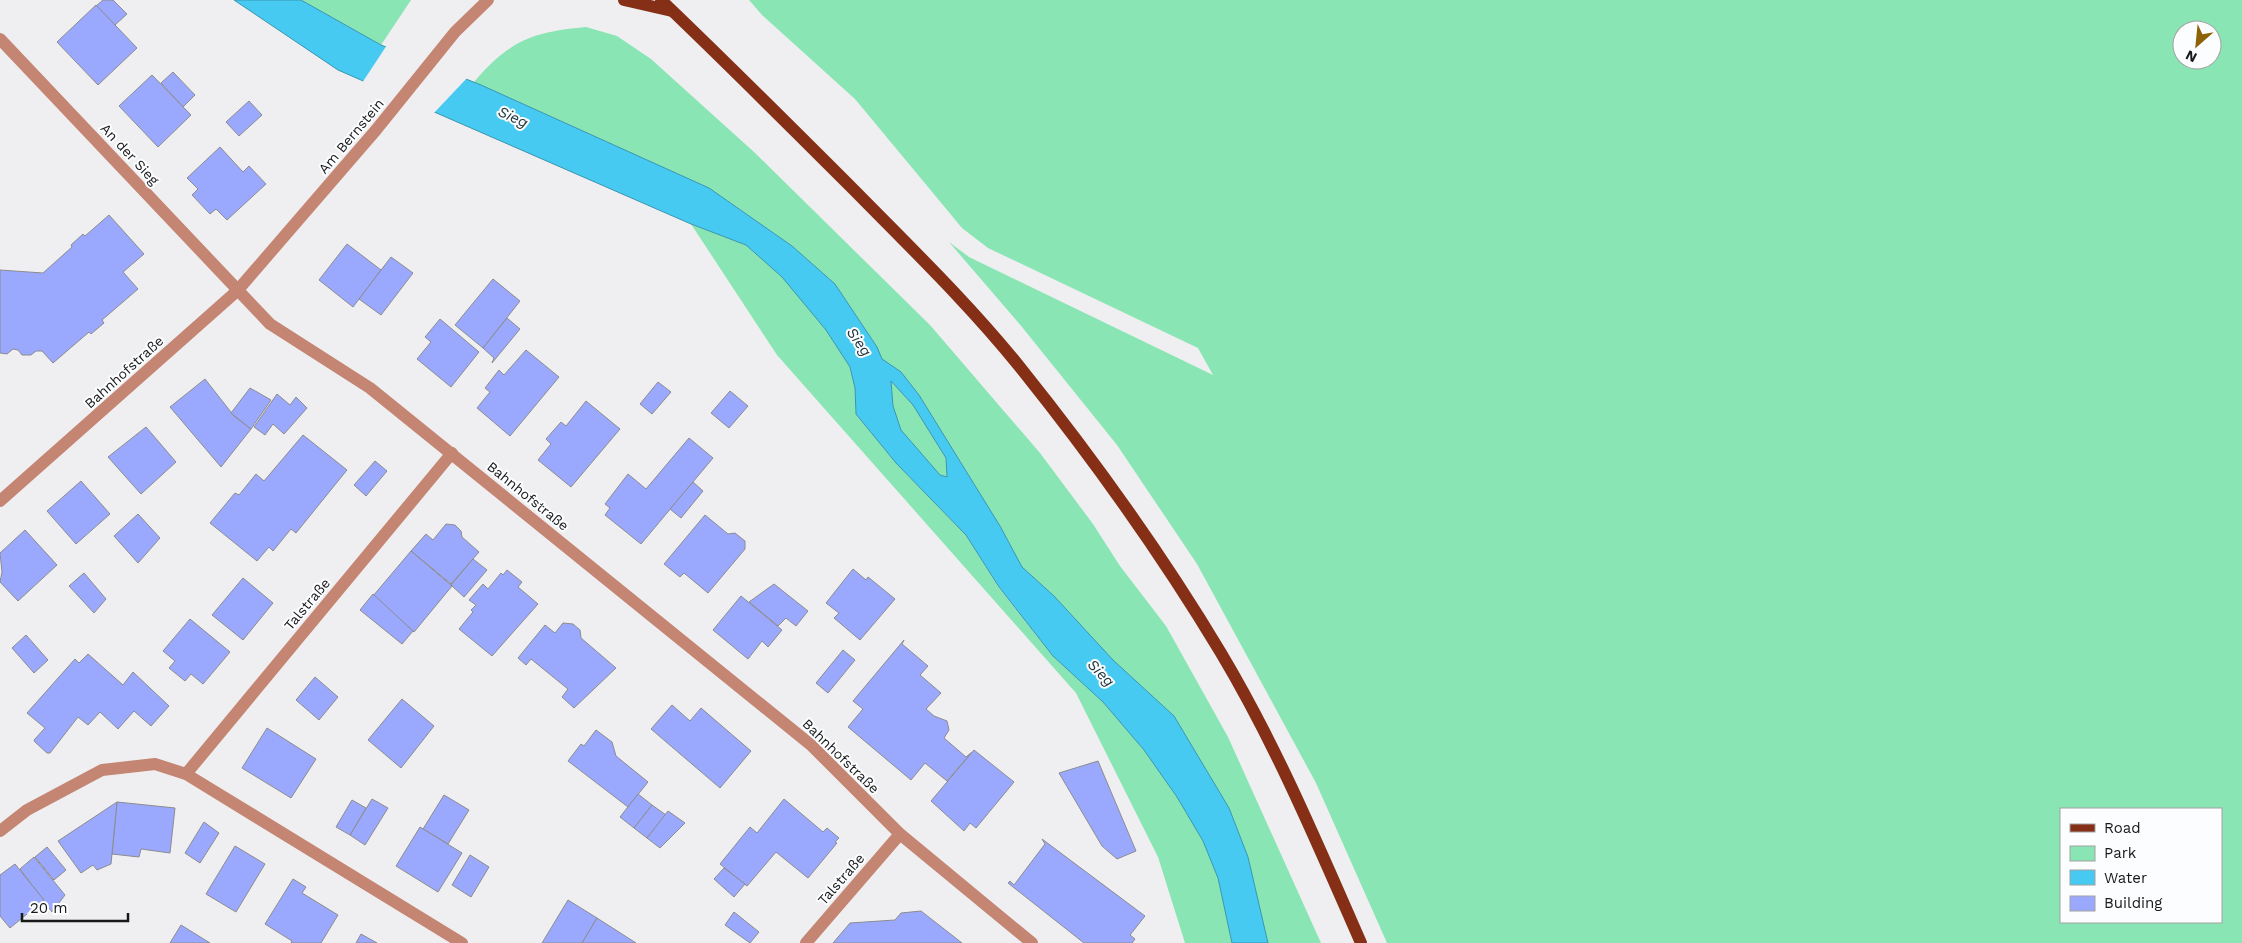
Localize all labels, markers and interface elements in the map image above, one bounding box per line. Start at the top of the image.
north arrow [2172,20,2222,70]
text: N [2183,47,2199,66]
street label: Am Bernstein [315,95,387,177]
water label: Sieg [495,102,531,132]
street label: An der Sieg [98,120,163,188]
water label: Sieg [843,324,875,360]
street label: Bahnhofstraße [81,333,167,411]
street label: Bahnhofstraße [484,458,572,534]
street label: Talstraße [281,575,333,633]
water label: Sieg [1084,656,1118,690]
street label: Bahnhofstraße [799,715,883,797]
legend [2060,808,2222,923]
text: Road [2104,819,2141,837]
text: Park [2104,844,2137,862]
street label: Talstraße [814,850,868,908]
text: Water [2104,869,2147,887]
scale bar [22,890,129,922]
text: Building [2104,894,2162,912]
text: 20 m [30,899,68,917]

